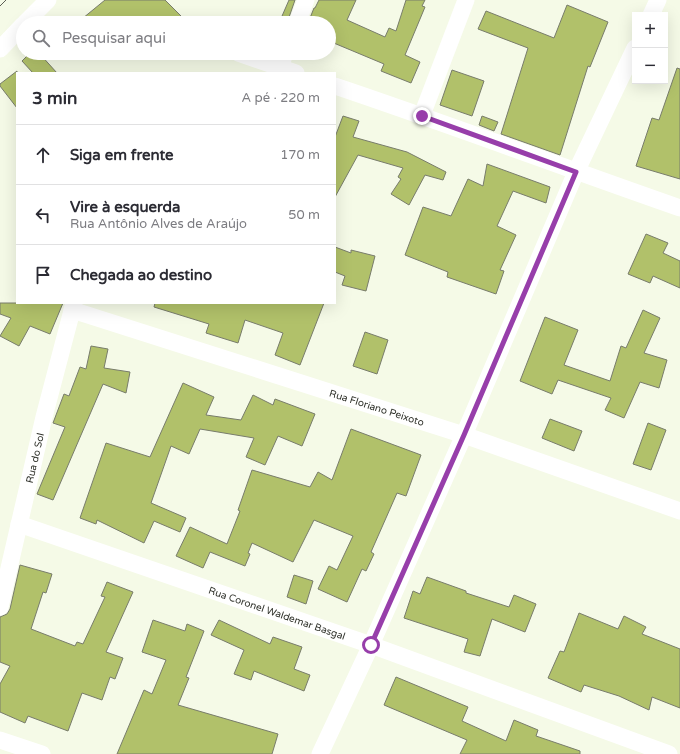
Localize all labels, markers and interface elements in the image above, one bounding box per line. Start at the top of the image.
map controls [632,12,668,84]
button: + [632,12,668,48]
search box [16,16,336,60]
icon: search [30,27,52,49]
text: Pesquisar aqui [62,29,166,47]
button: − [632,48,668,84]
text: 3 min [32,88,77,109]
text: A pé · 220 m [241,90,320,106]
route end [413,107,431,125]
icon: ahead [32,144,54,166]
text: Siga em frente [70,146,174,164]
text: 170 m [280,147,320,163]
text: Vire à esquerda [70,198,180,216]
icon: left [32,204,54,226]
text: 50 m [288,207,320,223]
text: Rua Antônio Alves de Araújo [70,216,247,232]
icon: arrive [32,264,54,286]
text: Chegada ao destino [70,266,212,284]
street label: Rua Floriano Peixoto [328,387,425,429]
street label: Rua do Sol [24,432,47,484]
street label: Rua Coronel Waldemar Basgal [207,585,347,643]
route start [362,636,380,654]

